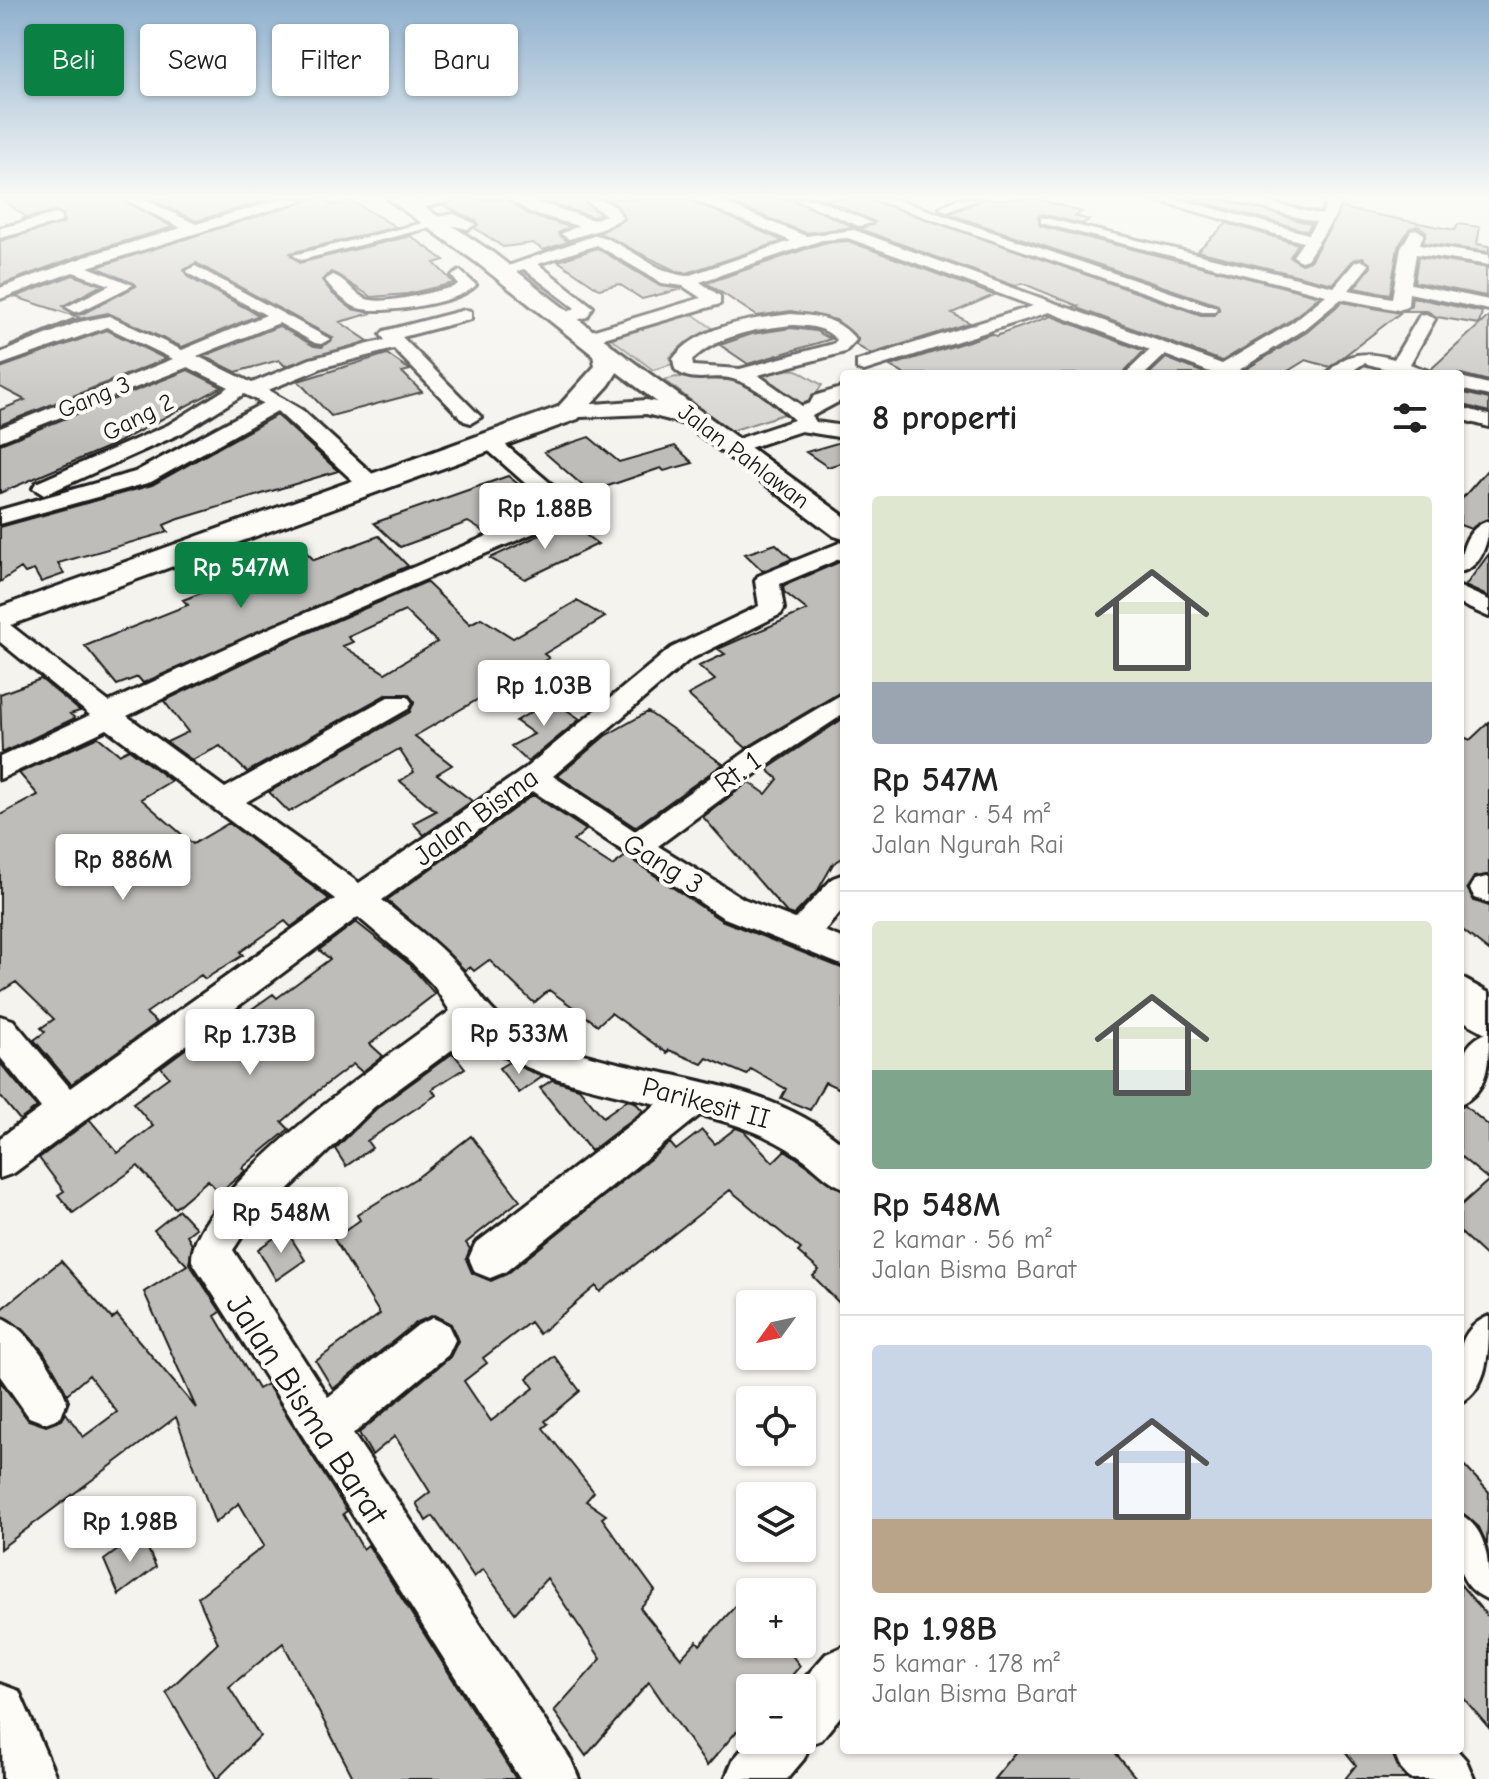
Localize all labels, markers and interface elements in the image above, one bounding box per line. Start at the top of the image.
chip: Beli [24,24,124,96]
chip: Sewa [140,24,256,96]
chip: Filter [272,24,389,96]
chip: Baru [405,24,518,96]
street label: Gang 3 [54,370,134,424]
street label: Gang 2 [98,387,178,447]
icon: filters [1388,396,1432,440]
street label: Jalan Pahlawan [673,398,815,514]
text: 8 properti [872,398,1018,438]
pin: Rp 1.88B [462,483,628,551]
text: Rp 1.88B [497,494,593,524]
pin: Rp 547M [167,542,315,610]
icon: home [1080,548,1224,692]
text: Rp 547M [193,553,289,583]
pin: Rp 1.03B [461,660,627,728]
text: Rp 1.03B [496,671,592,701]
street label: Rt. 1 [709,745,767,799]
text: Rp 547M [872,760,998,800]
street label: Jalan Bisma [408,761,544,873]
text: 2 kamar · 54 m² [872,800,1050,830]
street label: Gang 3 [617,827,709,901]
text: Jalan Ngurah Rai [872,830,1064,860]
pin: Rp 886M [49,834,197,902]
text: Rp 886M [73,845,173,875]
icon: home [1080,973,1224,1117]
pin: Rp 533M [445,1008,593,1076]
pin: Rp 1.73B [167,1009,333,1077]
text: Rp 533M [470,1019,568,1049]
text: Rp 1.73B [203,1020,297,1050]
street label: Parikesit II [639,1071,773,1135]
text: Rp 548M [872,1185,1000,1225]
pin: Rp 548M [207,1187,355,1255]
text: Rp 548M [232,1198,330,1228]
text: 2 kamar · 56 m² [872,1225,1052,1255]
text: Jalan Bisma Barat [872,1255,1076,1285]
street label: Jalan Bisma Barat [218,1286,397,1533]
north arrow [736,1290,816,1370]
map controls [736,1290,816,1754]
button: locate [736,1386,816,1466]
icon: home [1080,1397,1224,1541]
button: layers [736,1482,816,1562]
pin: Rp 1.98B [47,1496,213,1564]
text: Rp 1.98B [82,1507,178,1537]
button: + [736,1578,816,1658]
text: Rp 1.98B [872,1609,997,1649]
text: 5 kamar · 178 m² [872,1649,1060,1679]
button: − [736,1674,816,1754]
text: Jalan Bisma Barat [872,1679,1076,1709]

